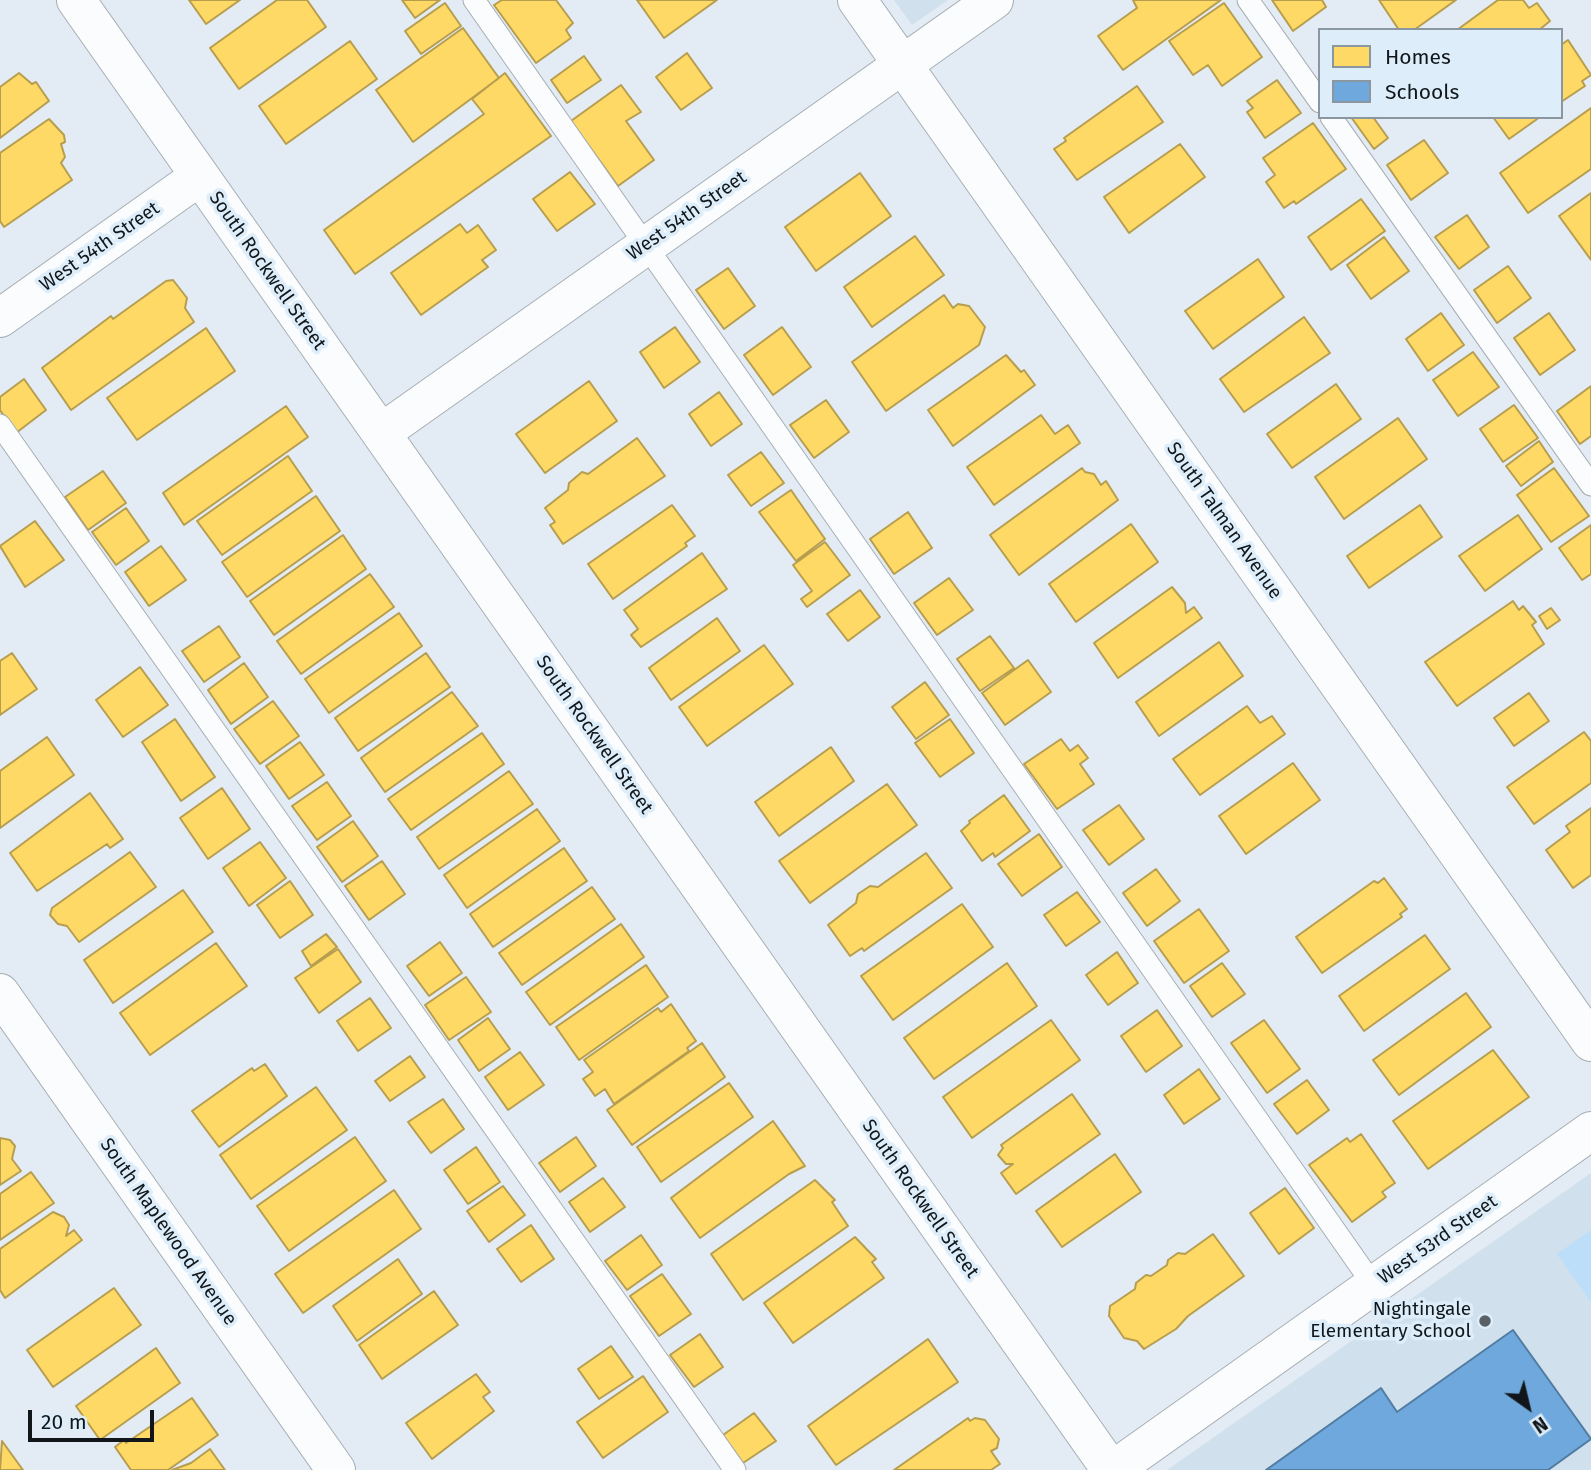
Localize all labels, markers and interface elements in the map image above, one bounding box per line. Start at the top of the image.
legend [1318,28,1563,119]
text: Homes [1385,44,1451,70]
text: Schools [1385,79,1459,105]
street label: West 54th Street [623,166,751,266]
street label: South Rockwell Street [204,187,330,355]
street label: West 54th Street [36,197,164,297]
street label: South Talman Avenue [1161,438,1287,604]
street label: South Rockwell Street [531,651,657,819]
street label: South Rockwell Street [857,1115,983,1283]
street label: South Maplewood Avenue [95,1134,241,1330]
street label: West 53rd Street [1374,1190,1502,1290]
place label: Nightingale Elementary School [1310,1299,1471,1343]
marker: Nightingale Elementary School [1477,1313,1493,1329]
north arrow [1493,1372,1563,1442]
scale bar [32,1396,158,1440]
text: 20 m [41,1409,87,1435]
text: N [1528,1412,1552,1438]

